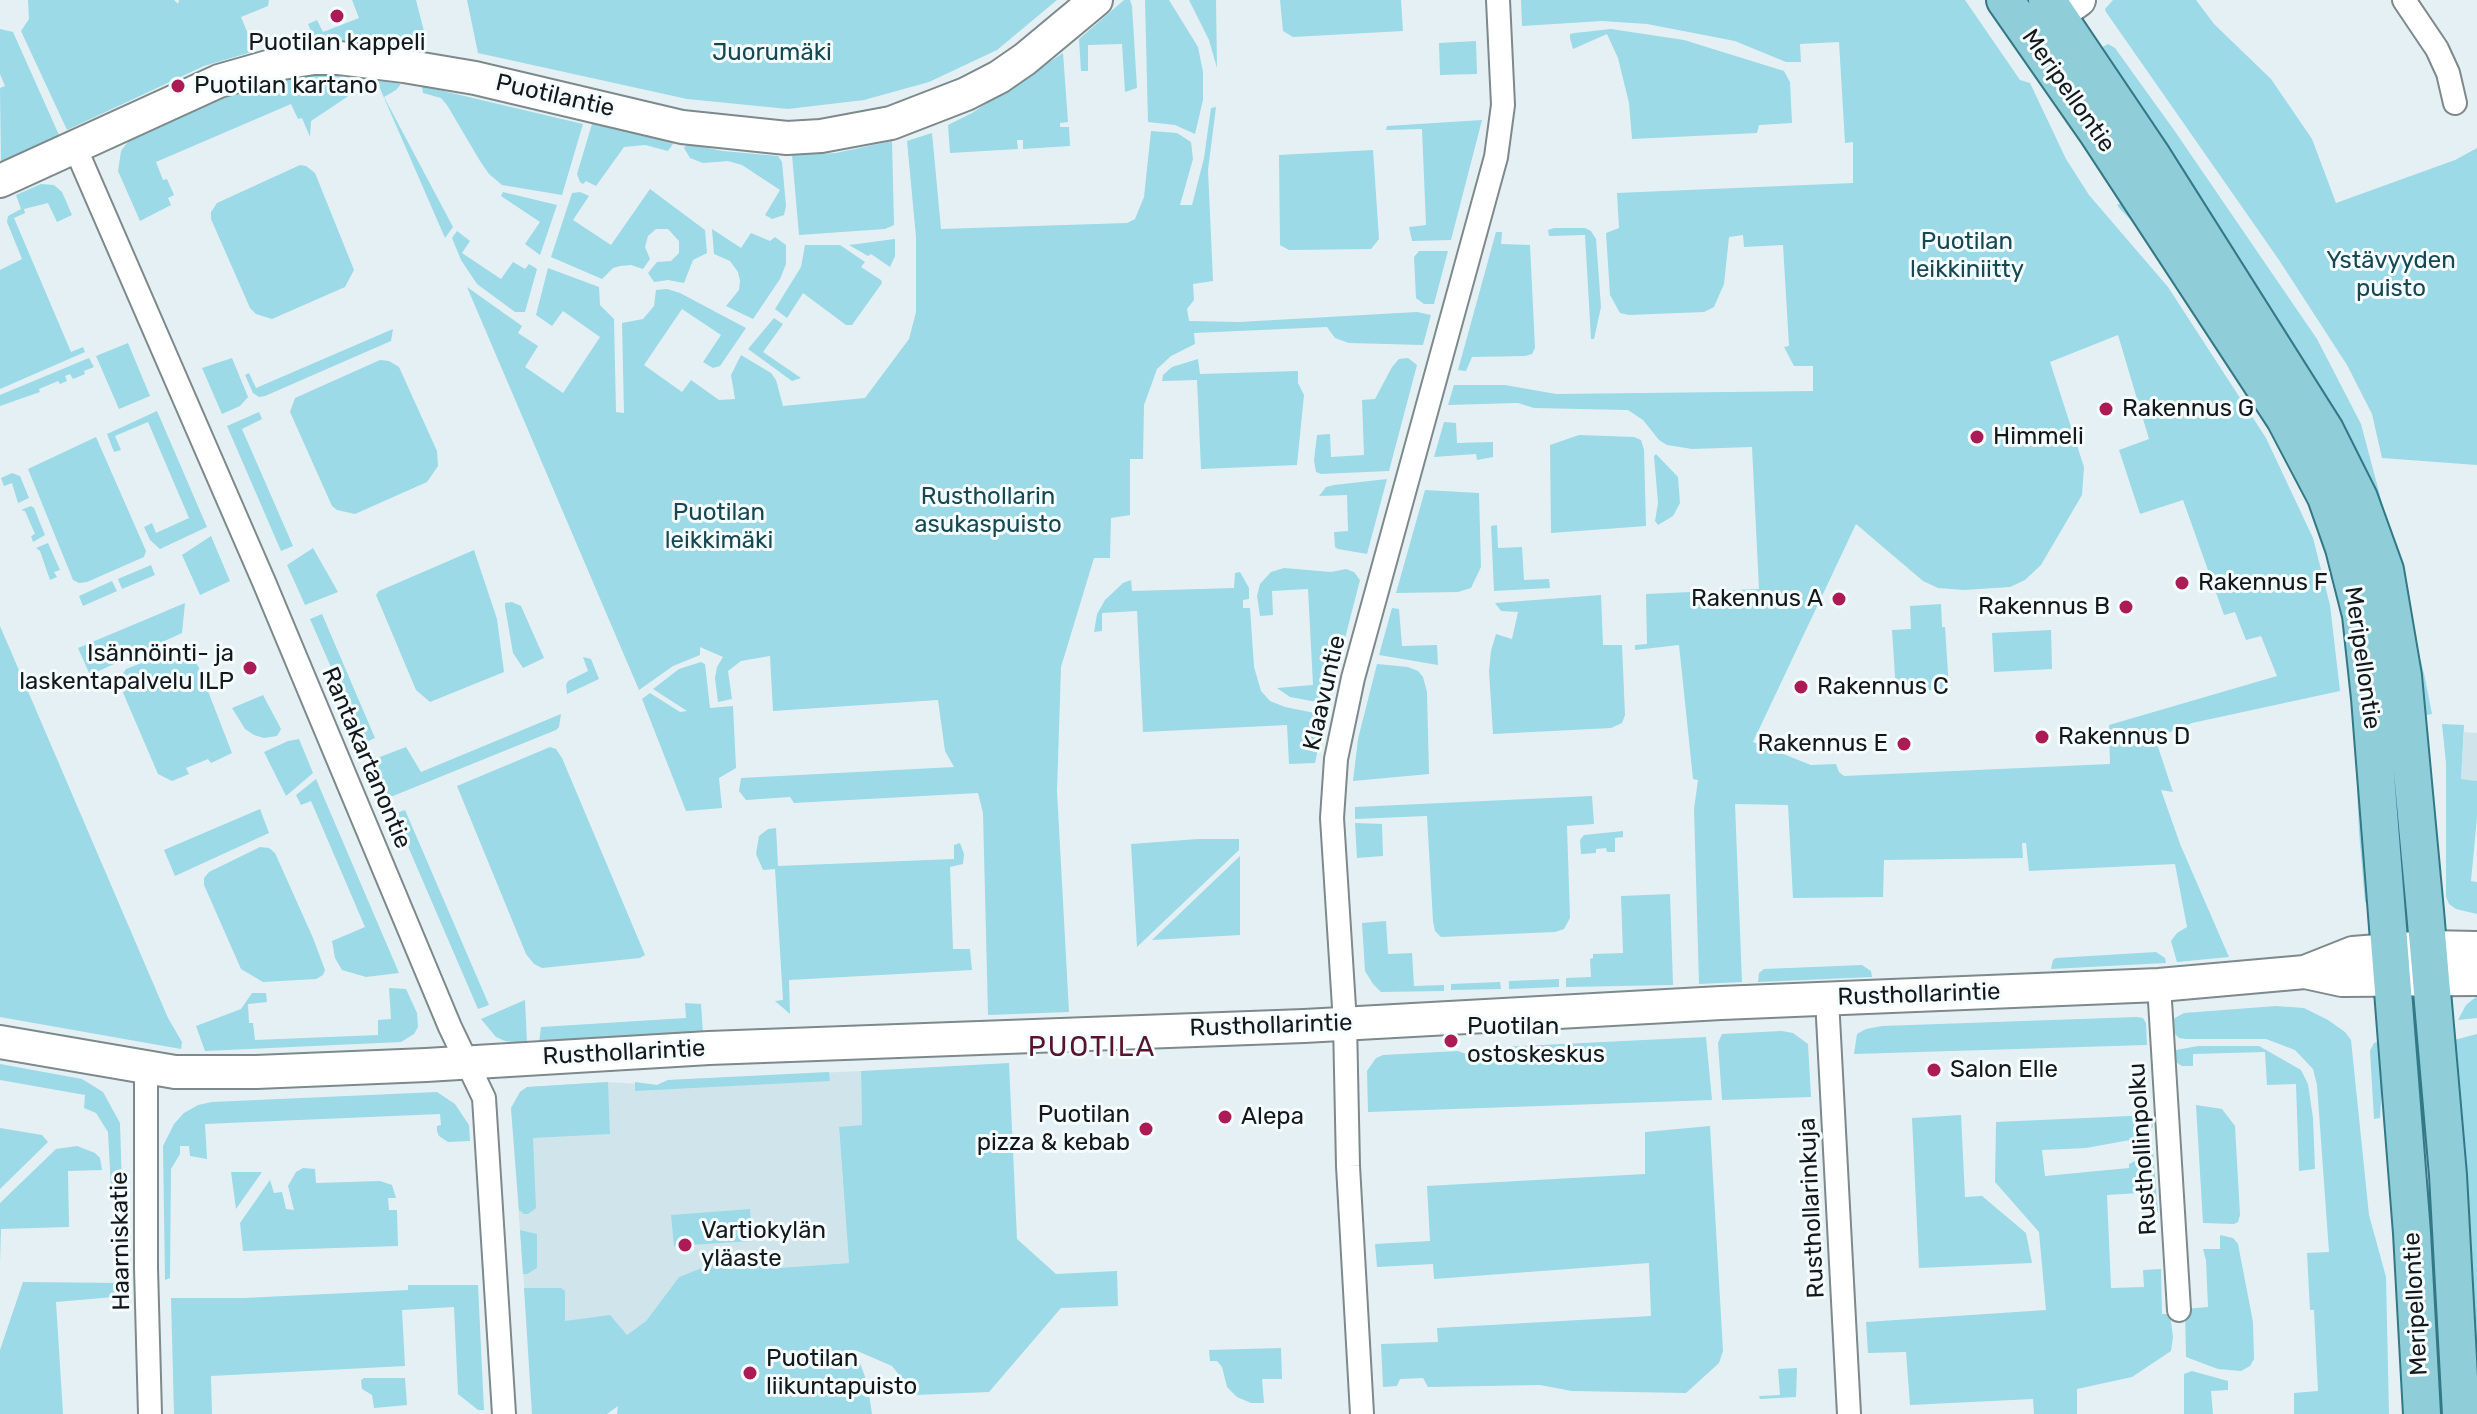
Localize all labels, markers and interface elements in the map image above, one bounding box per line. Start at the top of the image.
marker: Puotilan kappeli [328,7,346,25]
street label: Meripellontie [2015,24,2121,158]
place label: Puotilan kappeli [248,29,426,57]
park label: Juorumäki [712,39,832,67]
street label: Puotilantie [493,68,617,124]
place label: Puotilan kartano [194,72,378,100]
marker: Puotilan kartano [169,77,187,95]
park label: Puotilan leikkiniitty [1910,228,2024,284]
park label: Ystävyyden puisto [2326,247,2456,303]
place label: Rakennus G [2122,395,2254,423]
marker: Rakennus G [2097,400,2115,418]
place label: Himmeli [1993,423,2084,451]
marker: Himmeli [1968,428,1986,446]
park label: Rusthollarin asukaspuisto [914,483,1062,539]
park label: Puotilan leikkimäki [665,499,773,555]
place label: Rakennus F [2198,569,2328,597]
marker: Rakennus F [2173,574,2191,592]
place label: Rakennus A [1691,585,1823,613]
street label: Meripellontie [2338,585,2386,731]
marker: Rakennus A [1830,590,1848,608]
place label: Rakennus B [1978,593,2110,621]
marker: Rakennus B [2117,598,2135,616]
street label: Klaavuntie [1298,633,1352,753]
place label: Isännöinti- ja laskentapalvelu ILP [19,640,234,696]
marker: Isännöinti- ja laskentapalvelu ILP [241,659,259,677]
street label: Rantakartanontie [315,663,417,853]
place label: Rakennus C [1817,673,1949,701]
marker: Rakennus C [1792,678,1810,696]
place label: Rakennus D [2058,723,2190,751]
marker: Rakennus D [2033,728,2051,746]
place label: Rakennus E [1758,730,1888,758]
marker: Rakennus E [1895,735,1913,753]
street label: Rusthollarintie [1837,978,2001,1012]
street label: Rusthollarintie [1189,1009,1353,1043]
place label: Puotilan ostoskeskus [1467,1013,1605,1069]
district label: PUOTILA [1028,1031,1156,1065]
marker: Puotilan ostoskeskus [1442,1032,1460,1050]
street label: Rusthollarintie [542,1034,706,1072]
place label: Salon Elle [1950,1056,2058,1084]
marker: Salon Elle [1925,1061,1943,1079]
street label: Rusthollinpolku [2123,1062,2163,1236]
place label: Puotilan pizza & kebab [977,1101,1130,1157]
place label: Alepa [1241,1103,1304,1131]
marker: Alepa [1216,1108,1234,1126]
street label: Rusthollarinkuja [1793,1117,1831,1299]
marker: Puotilan pizza & kebab [1137,1120,1155,1138]
street label: Haarniskatie [105,1171,137,1311]
place label: Vartiokylän yläaste [701,1217,826,1273]
street label: Meripellontie [2398,1232,2434,1376]
marker: Vartiokylän yläaste [676,1236,694,1254]
place label: Puotilan liikuntapuisto [766,1345,917,1401]
marker: Puotilan liikuntapuisto [741,1364,759,1382]

